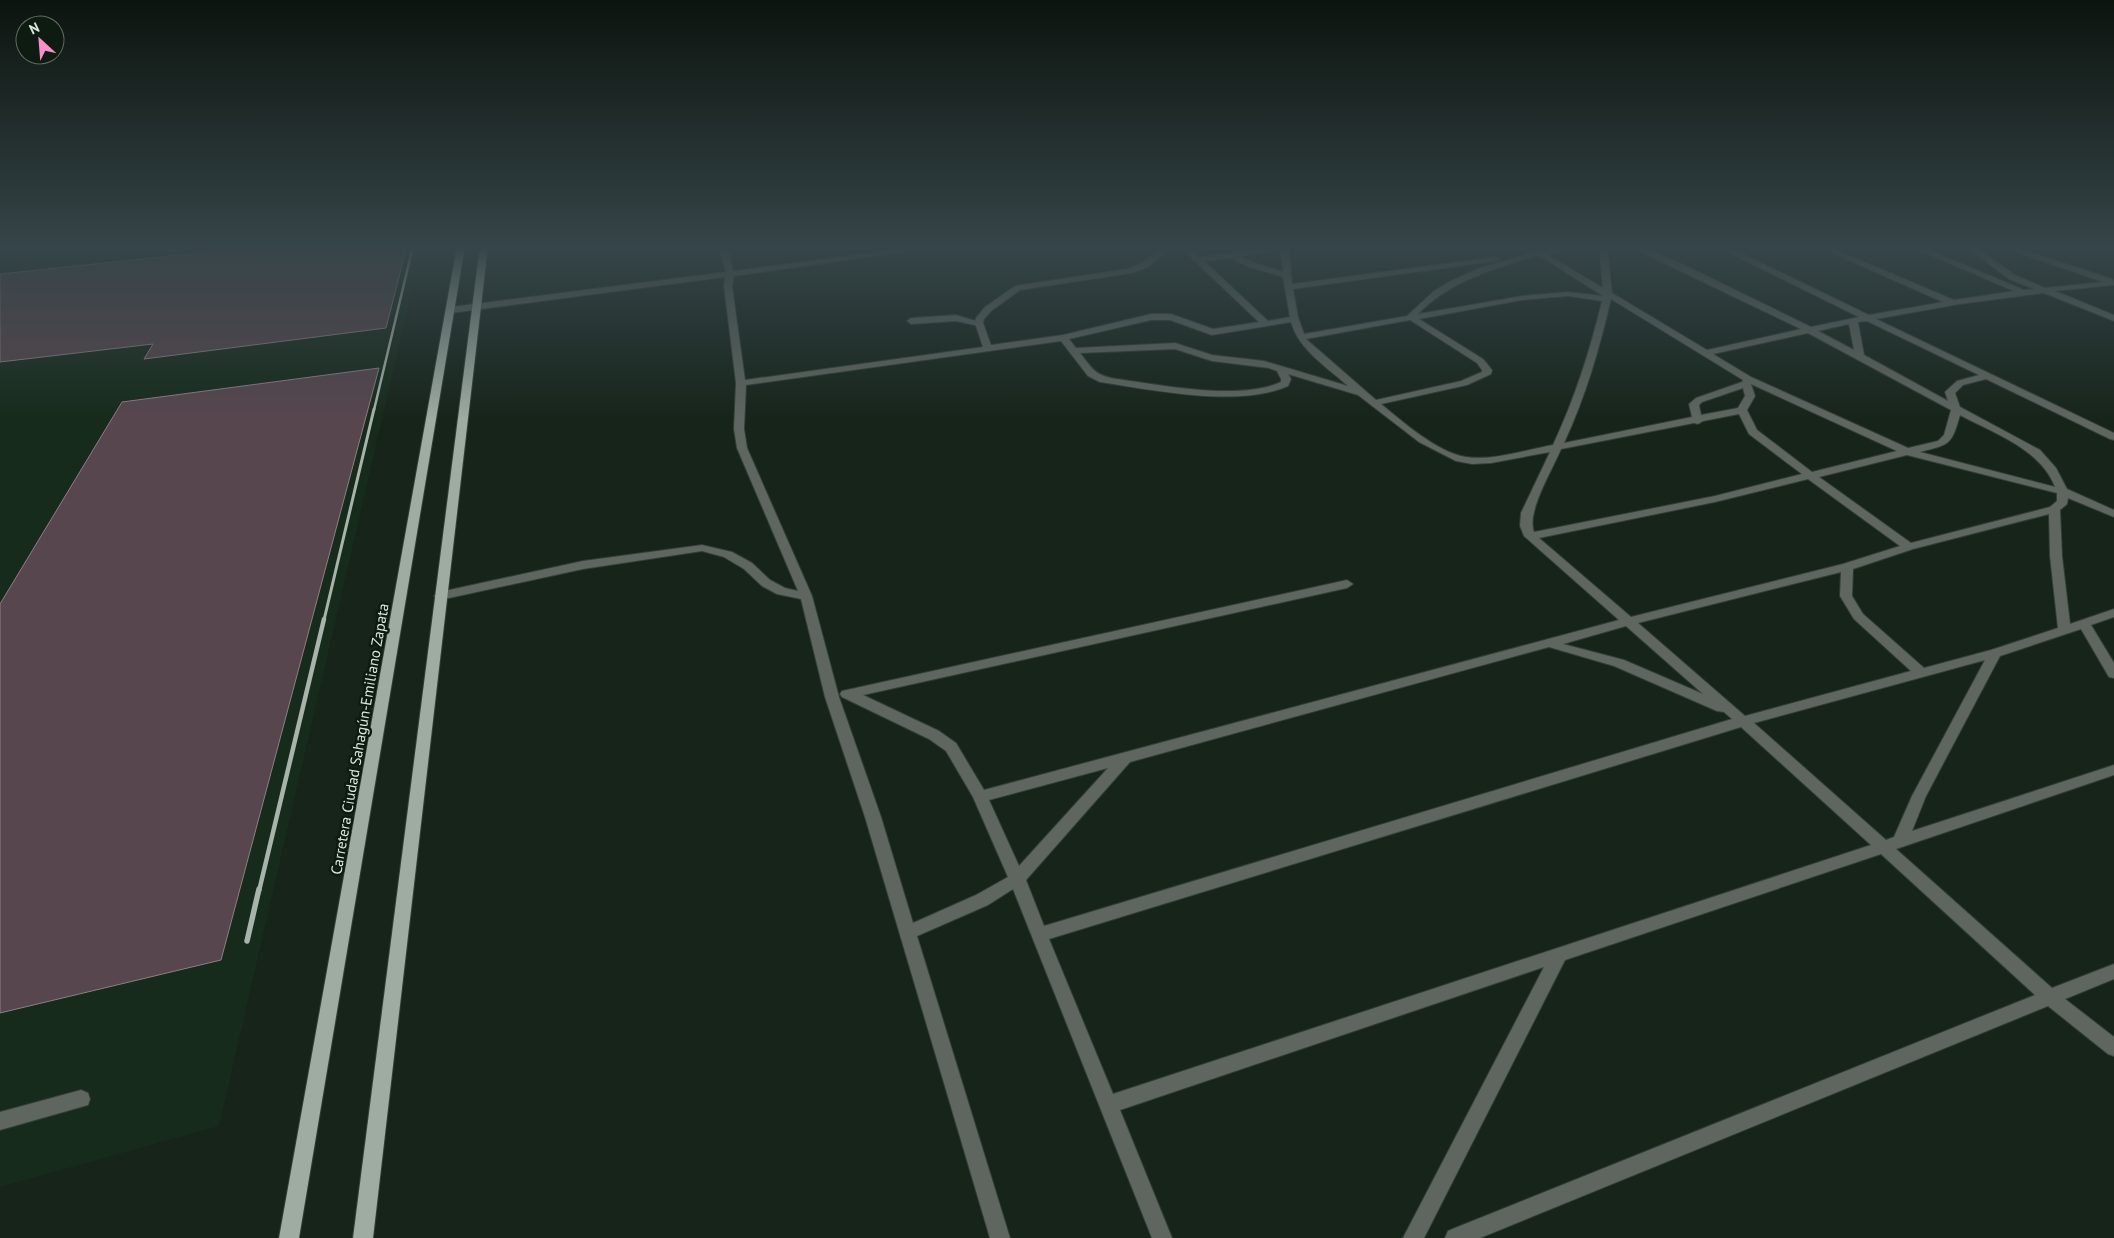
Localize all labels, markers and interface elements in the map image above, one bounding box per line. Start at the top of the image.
north arrow [15,15,65,65]
text: N [26,18,42,38]
street label: Carretera Ciudad Sahagún-Emiliano Zapata [326,602,393,876]

